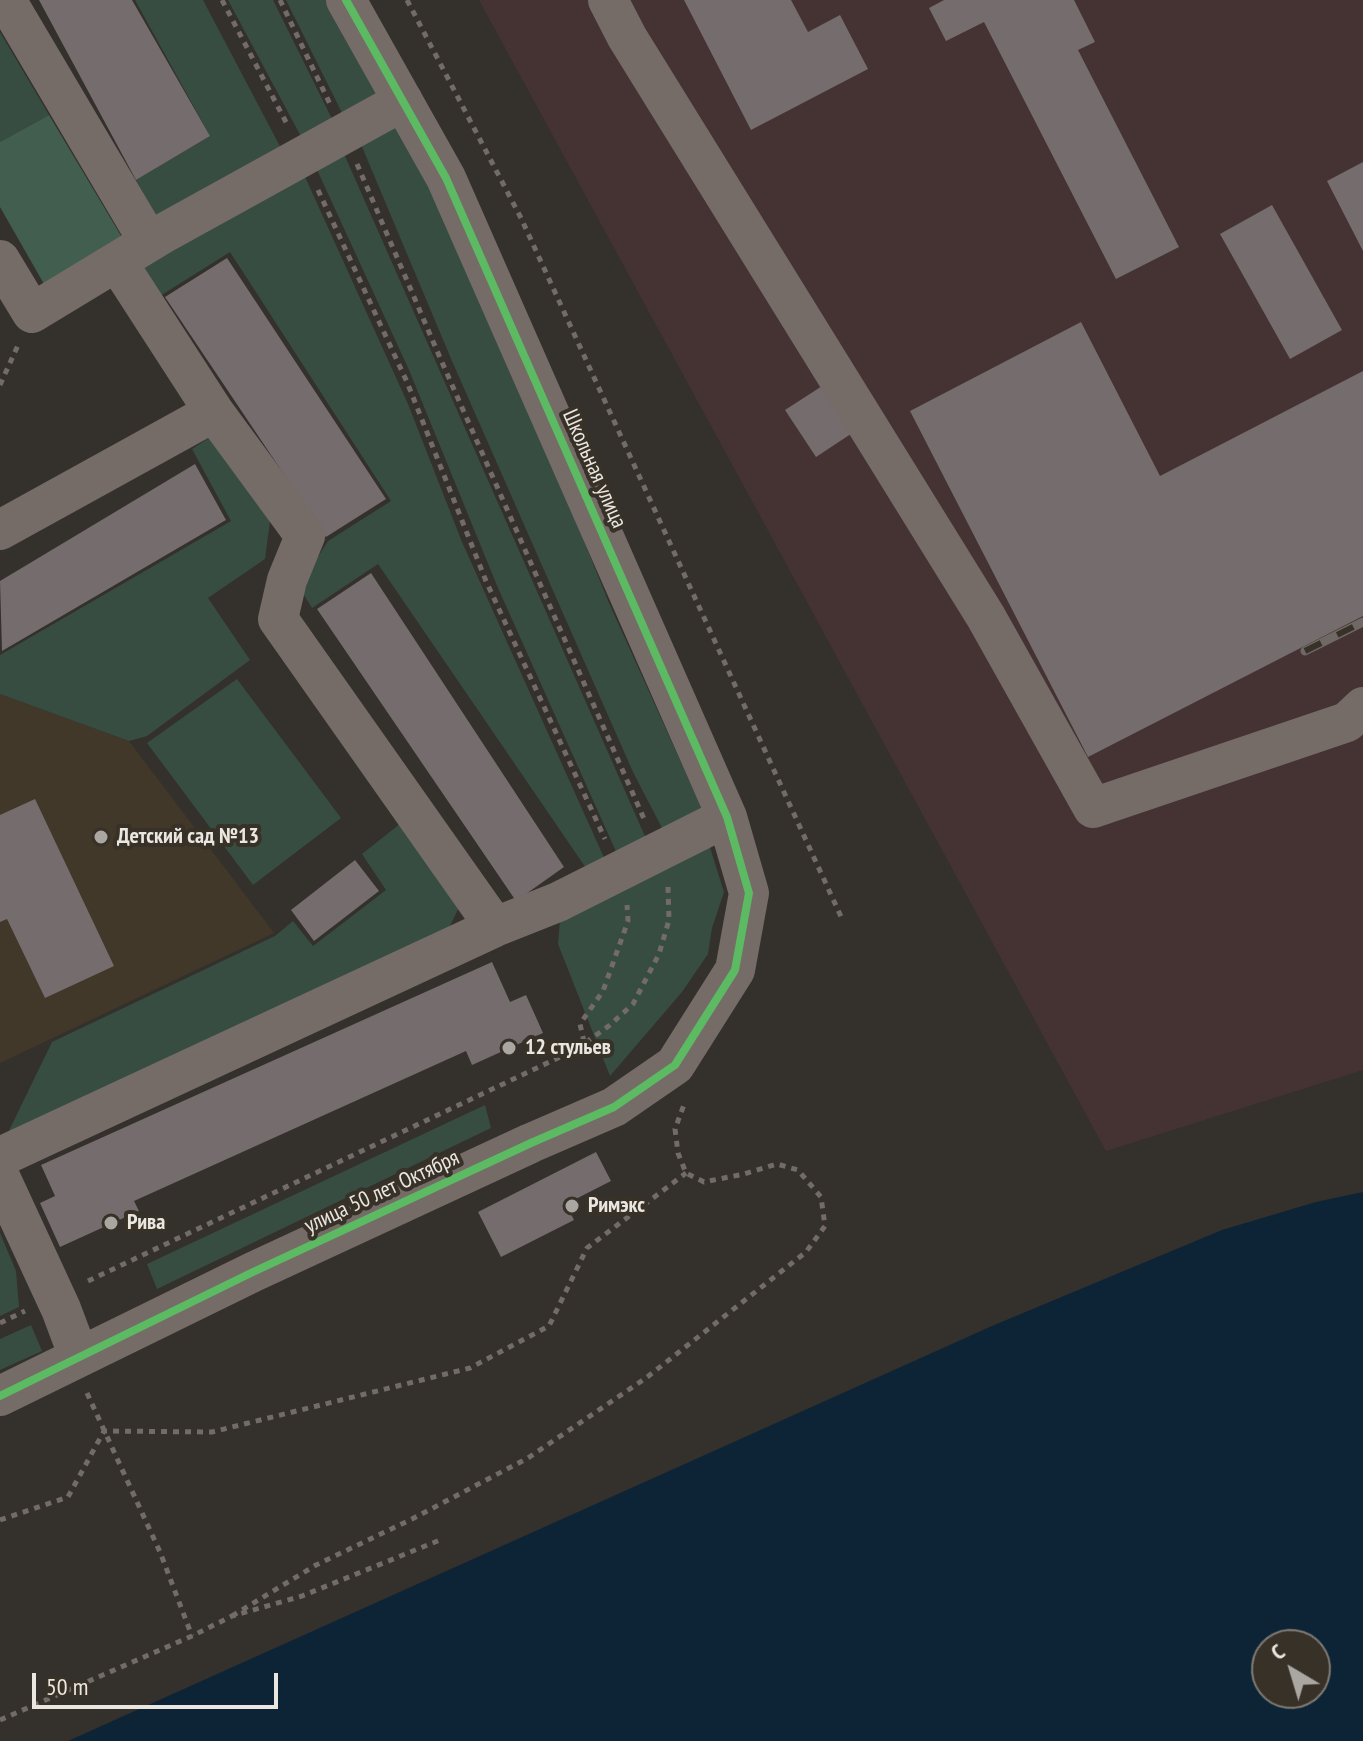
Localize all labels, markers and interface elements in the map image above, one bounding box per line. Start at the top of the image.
street label: Школьная улица [556,406,632,532]
place label: Детский сад №13 [117,824,259,850]
marker: Детский сад №13 [92,828,110,846]
place label: 12 стульев [525,1035,611,1061]
marker: 12 стульев [500,1039,518,1057]
street label: улица 50 лет Октября [300,1145,464,1239]
place label: Римэкс [588,1193,645,1219]
marker: Римэкс [563,1197,581,1215]
place label: Рива [127,1210,165,1236]
marker: Рива [102,1214,120,1232]
north arrow [1251,1629,1331,1709]
text: С [1265,1638,1290,1666]
scale bar [36,1657,282,1707]
text: 50 m [46,1671,88,1702]

